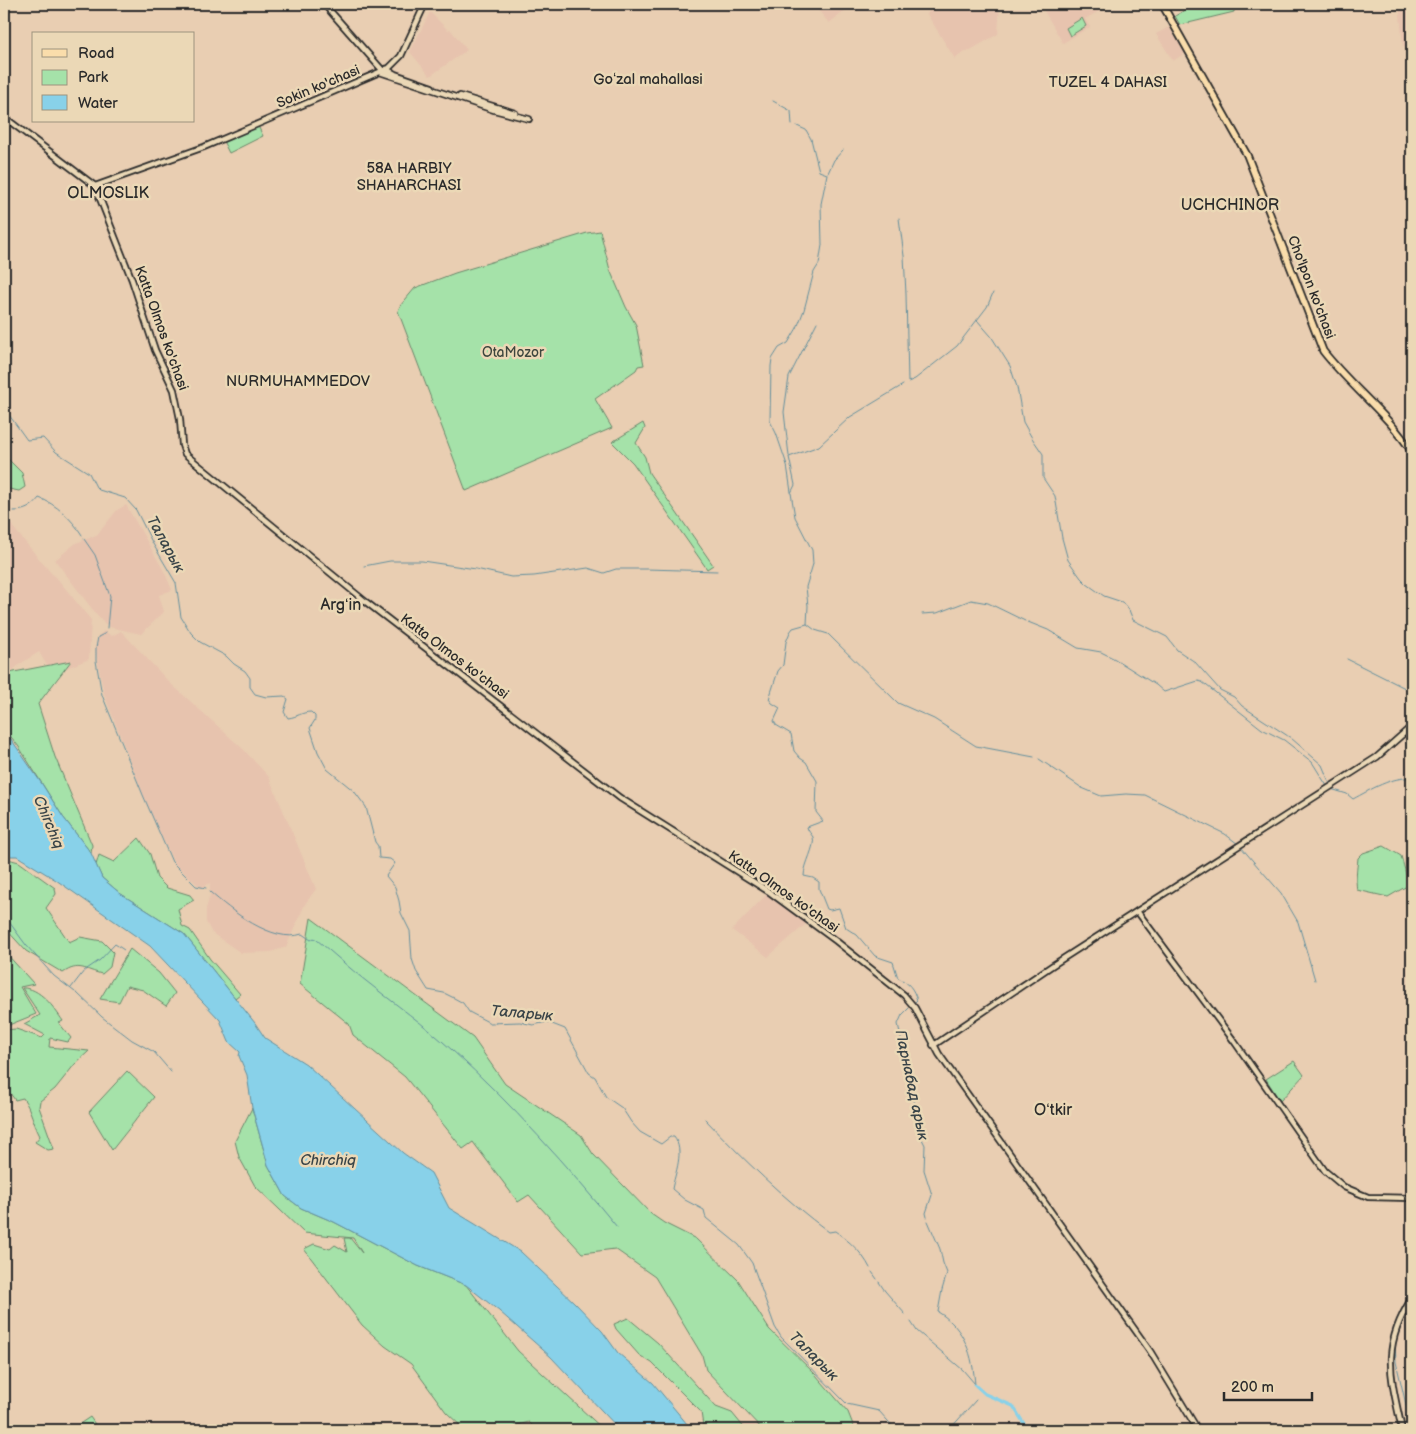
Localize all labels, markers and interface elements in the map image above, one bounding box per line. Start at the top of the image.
legend [32,32,195,122]
text: Road [78,44,114,63]
street label: Sokin ko'chasi [274,61,362,112]
text: Park [78,68,109,87]
district label: Goʻzal mahallasi [593,70,703,89]
district label: TUZEL 4 DAHASI [1049,73,1168,92]
text: Water [78,94,118,113]
district label: 58A HARBIY SHAHARCHASI [357,159,462,195]
district label: OLMOSLIK [67,184,149,203]
district label: UCHCHINOR [1181,196,1279,215]
street label: Cho'lpon ko'chasi [1284,233,1339,341]
street label: Katta Olmos ko'chasi [131,264,192,393]
park label: OtaMozor [482,344,545,361]
district label: NURMUHAMMEDOV [226,372,371,391]
water label: Таларык [142,512,189,577]
district label: Argʻin [321,596,361,615]
street label: Katta Olmos ko'chasi [397,610,512,703]
water label: Chirchiq [29,793,68,852]
street label: Katta Olmos ko'chasi [725,847,842,936]
water label: Таларык [490,1001,555,1026]
water label: Парнабад арык [891,1028,933,1143]
district label: Oʻtkir [1034,1101,1072,1120]
water label: Chirchiq [300,1151,356,1170]
water label: Таларык [785,1328,843,1386]
scale bar [1224,1369,1311,1401]
text: 200 m [1231,1378,1274,1397]

